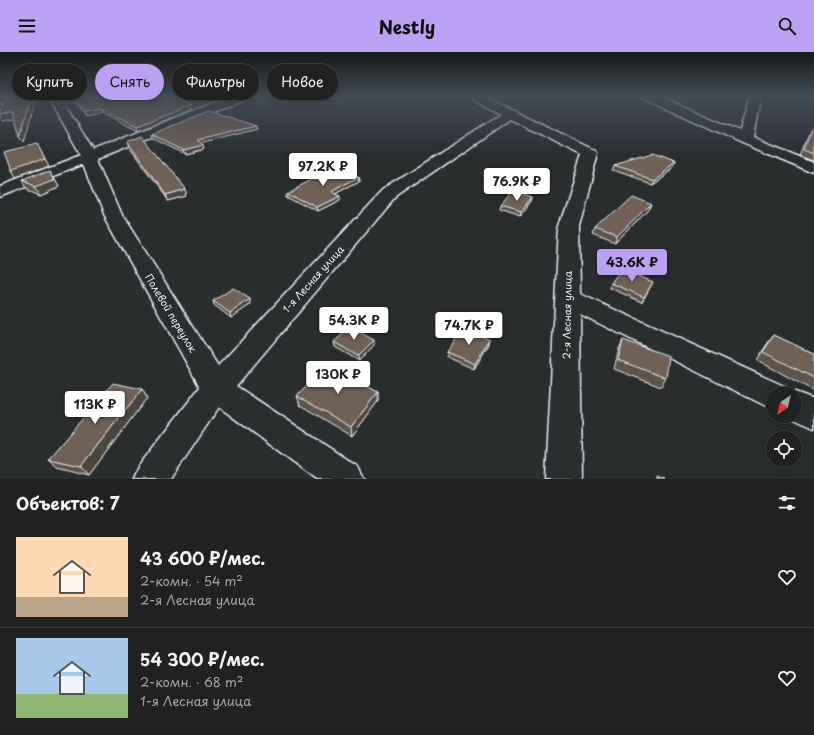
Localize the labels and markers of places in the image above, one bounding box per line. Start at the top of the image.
pin: 97.2K ₽ [286,153,360,187]
pin: 76.9K ₽ [480,168,554,202]
pin: 43.6K ₽ [595,249,669,283]
pin: 54.3K ₽ [317,307,391,341]
pin: 74.7K ₽ [432,312,506,346]
pin: 130K ₽ [305,361,371,395]
pin: 113K ₽ [62,391,128,425]

